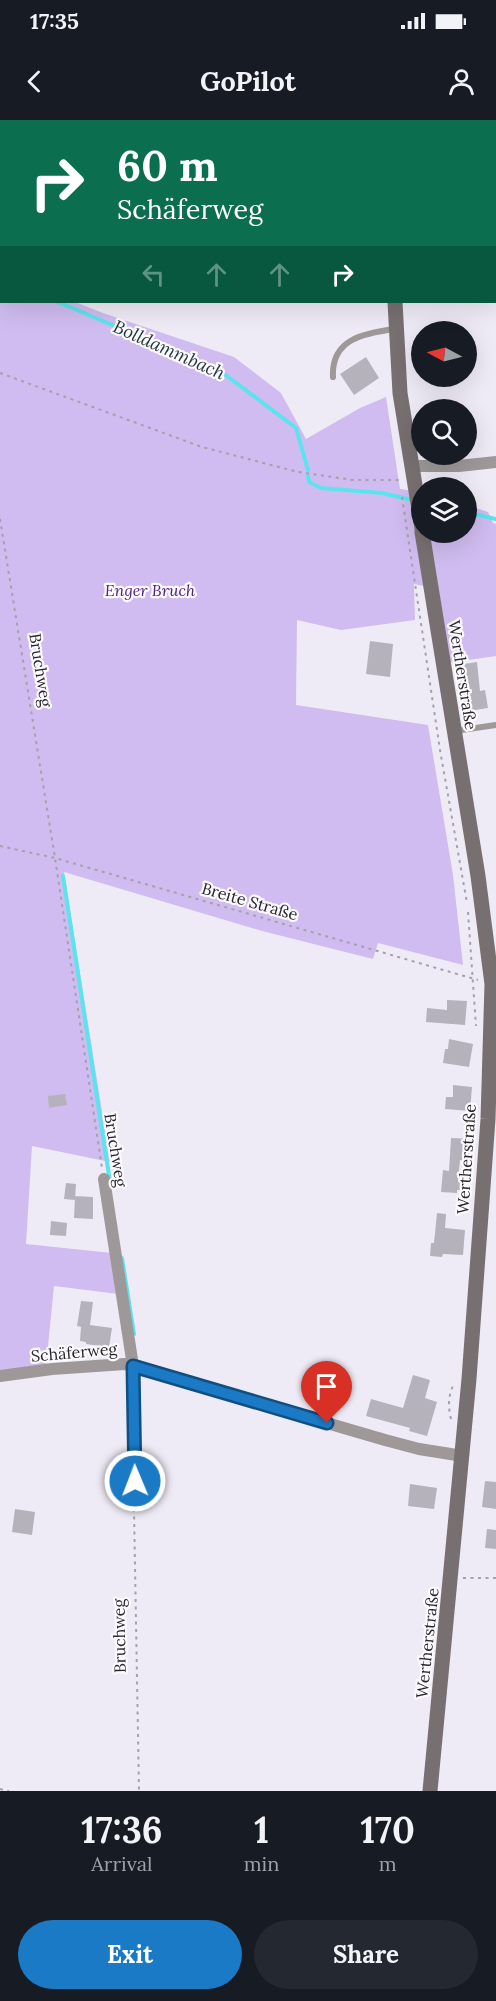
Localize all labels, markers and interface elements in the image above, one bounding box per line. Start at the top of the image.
text: 17:35 [30,7,79,35]
text: GoPilot [200,64,296,98]
icon: back [18,65,51,98]
icon: person [445,65,478,98]
text: 60 m [117,139,218,193]
icon: right [18,144,96,222]
text: Schäferweg [117,192,263,226]
icon: left [137,258,170,291]
icon: ahead [200,258,233,291]
icon: ahead [263,258,296,291]
icon: right [326,258,359,291]
water label: Bolldammbach [110,315,229,385]
north arrow [411,321,477,387]
map controls [411,321,477,543]
button: search [411,399,477,465]
button: layers [411,477,477,543]
park label: Enger Bruch [105,580,195,600]
street label: Wertherstraße [444,619,482,732]
street label: Bruchweg [25,632,57,709]
street label: Breite Straße [200,878,301,924]
street label: Wertherstraße [452,1103,480,1215]
street label: Bruchweg [100,1112,132,1189]
street label: Schäferweg [30,1338,119,1366]
pin [301,1361,352,1423]
icon: arrive [310,1370,343,1403]
position arrow [103,1449,167,1513]
street label: Wertherstraße [411,1587,443,1699]
street label: Bruchweg [108,1597,130,1673]
text: 17:36 [81,1807,163,1853]
text: 1 [254,1807,269,1853]
text: 170 [360,1807,415,1853]
text: Arrival [91,1851,152,1876]
text: min [244,1851,279,1876]
text: m [379,1851,397,1876]
button: Exit [18,1920,242,1989]
button: Share [254,1920,478,1989]

